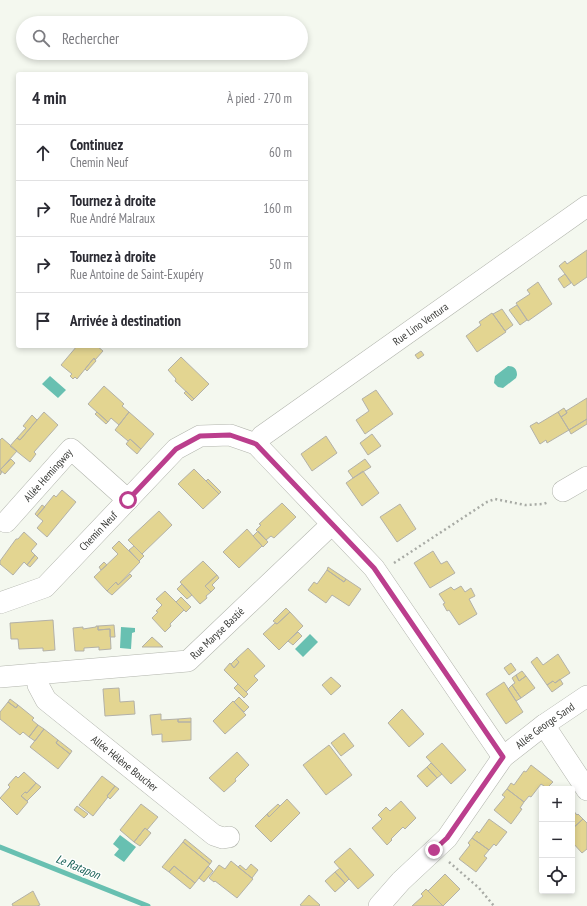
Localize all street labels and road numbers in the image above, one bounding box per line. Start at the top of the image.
street label: Rue Lino Ventura [390,300,451,348]
street label: Allée Hemingway [21,445,76,504]
street label: Chemin Neuf [76,507,121,554]
street label: Rue Maryse Bastié [187,604,248,662]
street label: Allée George Sand [512,699,577,752]
street label: Allée Hélène Boucher [88,732,161,794]

